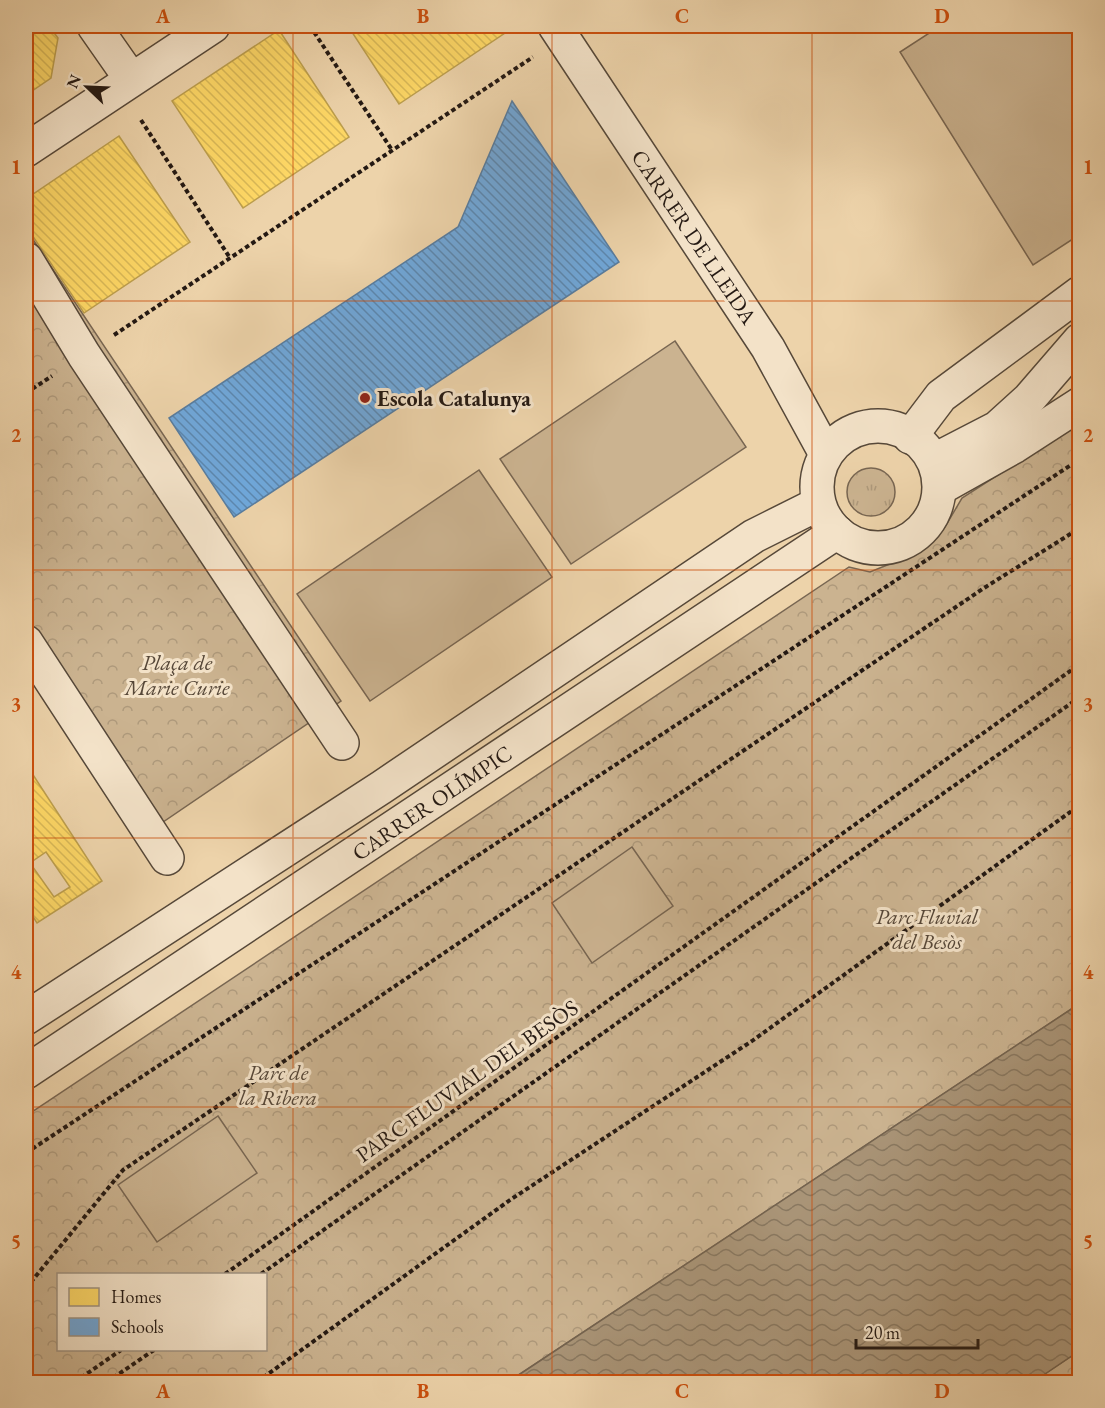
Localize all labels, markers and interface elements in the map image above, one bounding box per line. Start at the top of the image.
text: A [155,3,171,29]
text: B [417,3,429,29]
text: C [675,3,689,29]
text: D [934,3,950,29]
north arrow [57,57,117,117]
text: N [61,71,86,91]
street label: CARRER DE LLEIDA [625,144,764,331]
text: 1 [11,154,21,180]
text: 1 [1083,154,1093,180]
place label: Escola Catalunya [377,384,531,413]
marker: Escola Catalunya [358,391,372,405]
text: 2 [11,422,22,448]
text: 2 [1083,422,1094,448]
park label: Plaça de Marie Curie [122,648,230,702]
text: 3 [11,691,21,717]
text: 3 [1083,691,1093,717]
street label: CARRER OLÍMPIC [346,739,518,867]
park label: Parc Fluvial del Besòs [876,902,979,956]
text: 4 [11,959,22,985]
text: 4 [1083,959,1094,985]
street label: PARC FLUVIAL DEL BESÒS [350,993,584,1169]
park label: Parc de la Ribera [239,1058,317,1112]
text: 5 [11,1228,21,1254]
text: 5 [1083,1228,1093,1254]
legend [57,1273,267,1351]
text: Homes [111,1285,162,1308]
scale bar [856,1312,978,1350]
text: Schools [111,1315,164,1338]
text: 20 m [865,1321,900,1344]
text: A [155,1378,171,1404]
text: B [417,1378,429,1404]
text: C [675,1378,689,1404]
text: D [934,1378,950,1404]

